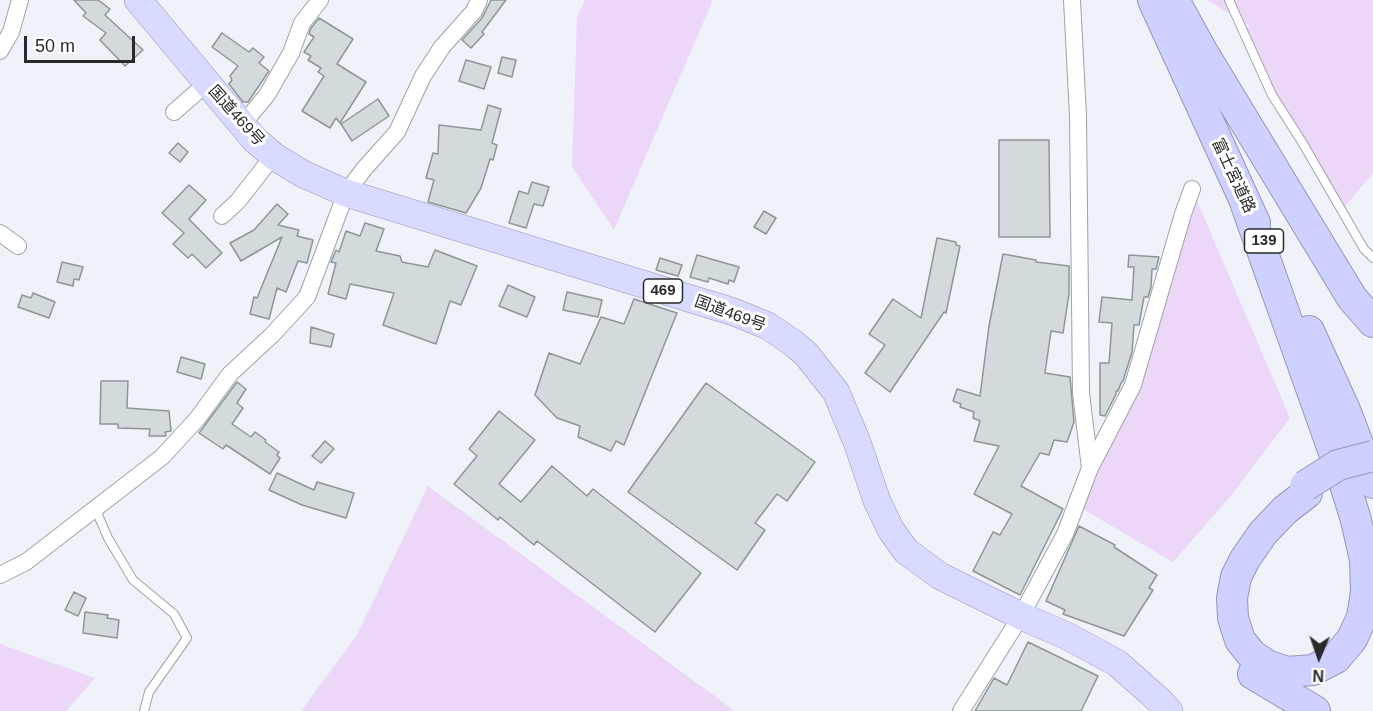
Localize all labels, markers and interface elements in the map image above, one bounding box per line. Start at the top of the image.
scale bar [27,24,138,62]
text: 50 m [35,36,75,56]
street label: 国道469号 [204,82,268,150]
street label: 富士宮道路 [1207,136,1259,216]
road number: 139 [1244,229,1284,253]
road number: 469 [644,279,682,303]
street label: 国道469号 [692,292,768,336]
north arrow [1289,627,1349,687]
text: N [1312,667,1324,684]

